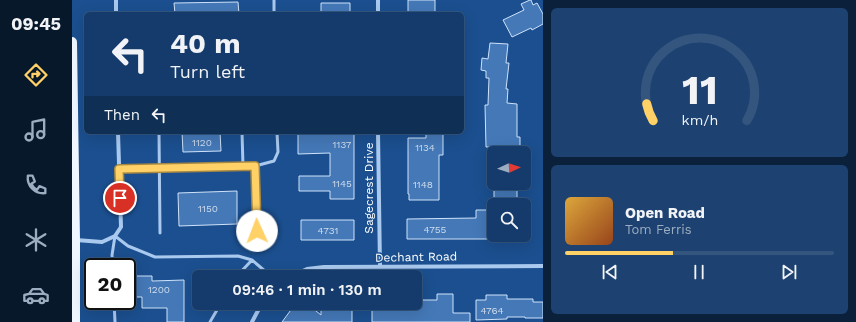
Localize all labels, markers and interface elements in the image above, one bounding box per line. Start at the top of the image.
text: 09:45 [11,13,61,34]
text: 40 m [170,27,240,60]
icon: left [104,28,156,80]
icon: directions [22,61,50,89]
text: Turn left [170,61,245,82]
text: 11 [682,64,717,113]
icon: left [148,104,170,126]
text: Then [104,106,140,124]
text: km/h [681,111,718,127]
icon: music [22,116,50,144]
house number: 1120 [192,137,212,148]
house number: 1137 [333,139,352,150]
street label: Sagecrest Drive [362,142,376,234]
house number: 1134 [415,142,435,153]
north arrow [487,146,531,190]
map controls [487,146,531,242]
icon: phone [22,171,50,199]
house number: 1145 [332,178,352,189]
house number: 1148 [413,179,433,190]
pin [103,181,137,215]
icon: arrive [109,187,131,209]
button: search [487,198,531,242]
house number: 1150 [198,203,218,214]
text: Open Road [625,204,705,222]
position arrow [236,210,278,252]
text: Tom Ferris [625,222,692,237]
house number: 4755 [424,224,447,235]
house number: 4731 [318,225,338,236]
icon: climate [22,226,50,254]
street label: Dechant Road [375,249,457,265]
speed limit sign: 20 [84,258,136,310]
icon: previous [599,261,621,283]
icon: pause [688,261,710,283]
icon: next [778,261,800,283]
icon: car [22,281,50,309]
text: 09:46 · 1 min · 130 m [232,281,382,299]
house number: 1200 [148,284,170,295]
house number: 4764 [480,305,504,316]

